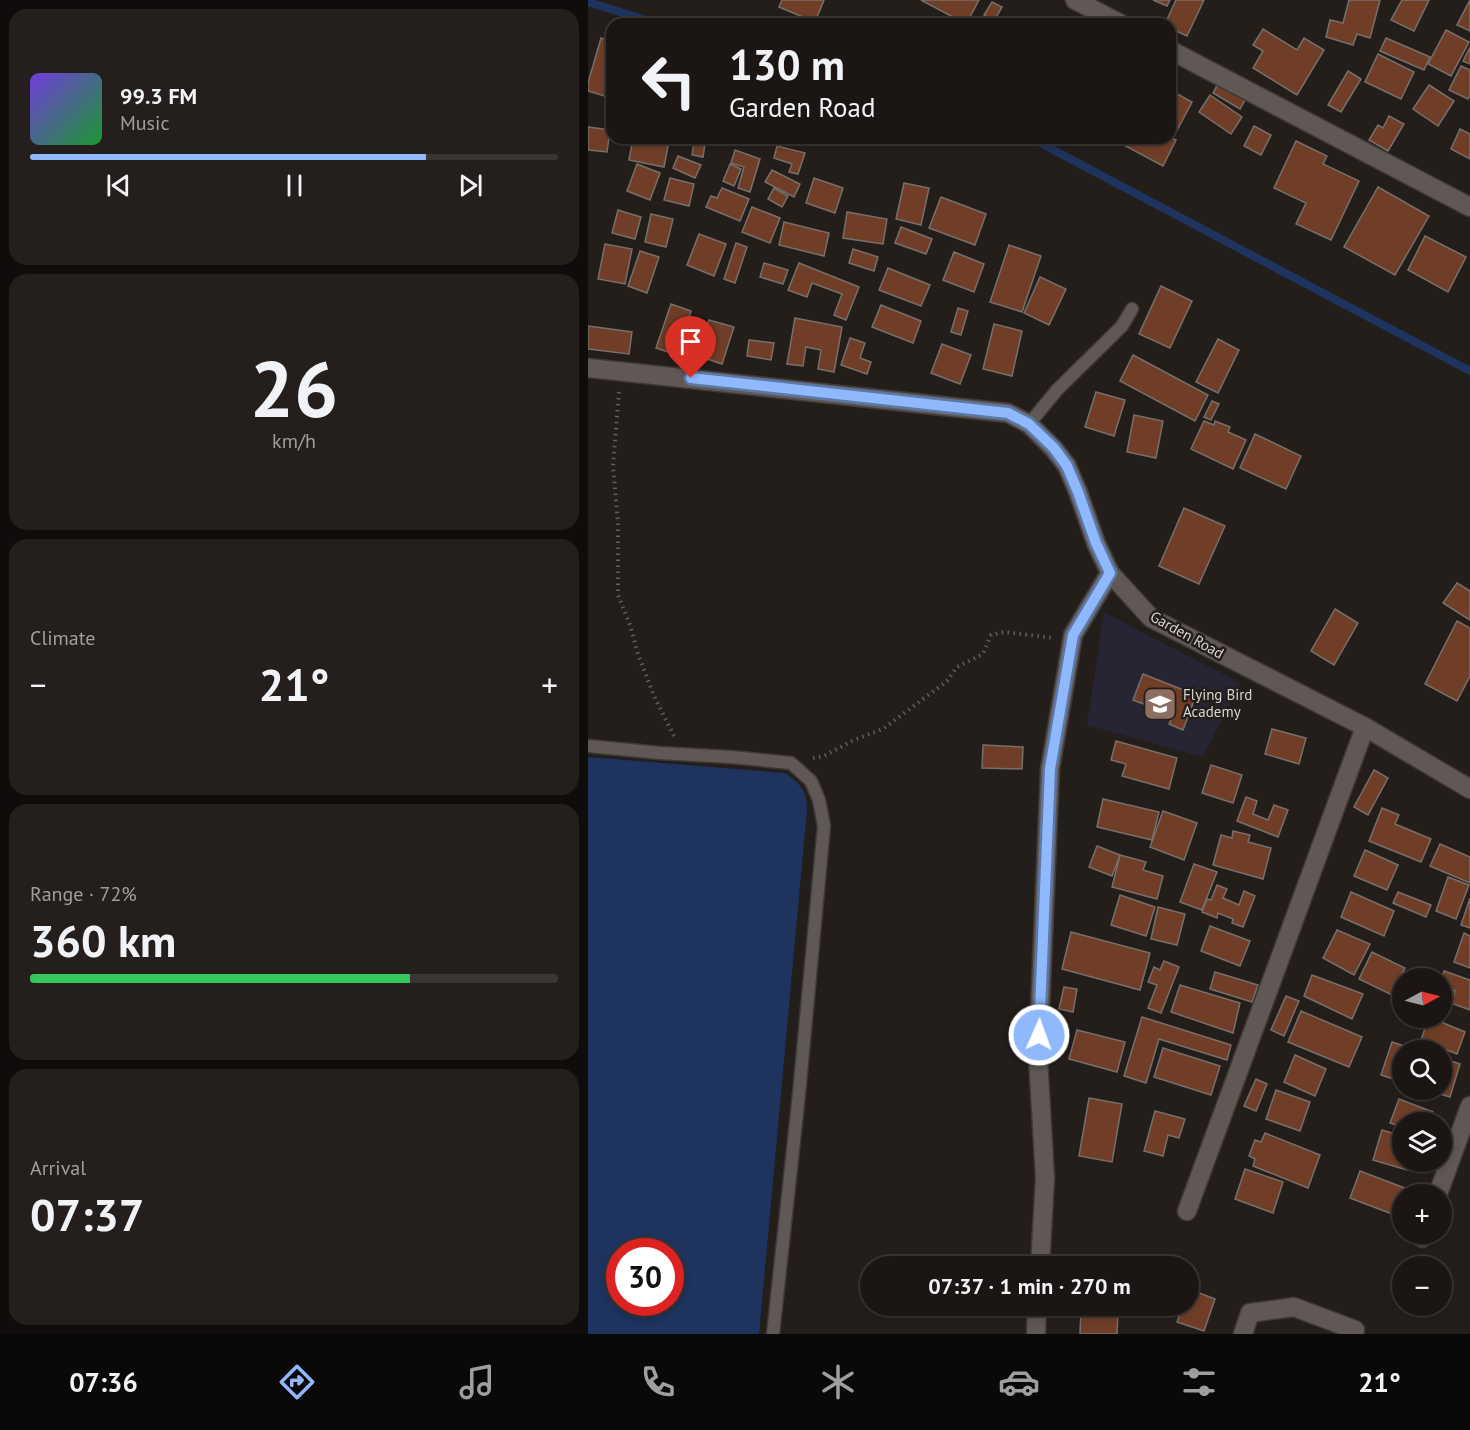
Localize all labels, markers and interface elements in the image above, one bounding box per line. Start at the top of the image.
text: 130 m [729,37,845,92]
icon: left [630,42,708,120]
text: 99.3 FM [120,82,197,110]
text: Garden Road [729,90,875,124]
text: Music [120,110,169,136]
icon: previous [102,169,135,202]
icon: pause [278,169,311,202]
icon: next [454,169,487,202]
pin [665,316,716,378]
icon: arrive [674,325,707,358]
text: 26 [250,338,338,439]
text: km/h [272,428,316,454]
street label: Garden Road [1147,607,1227,663]
text: Climate [30,625,96,651]
text: 21° [259,655,329,713]
text: − [30,663,47,706]
text: + [541,663,558,706]
place label: Flying Bird Academy [1183,685,1252,721]
school or university icon: Flying Bird Academy [1142,686,1178,722]
text: Range · 72% [30,881,137,907]
text: 360 km [30,911,176,969]
north arrow [1392,968,1452,1028]
map controls [1392,968,1452,1316]
position arrow [1007,1003,1071,1067]
button: search [1392,1040,1452,1100]
button: layers [1392,1112,1452,1172]
text: Arrival [30,1155,86,1181]
button: + [1392,1184,1452,1244]
text: 07:37 [30,1185,144,1243]
speed limit sign: 30 [606,1238,684,1316]
button: − [1392,1256,1452,1316]
text: 07:37 · 1 min · 270 m [928,1272,1131,1300]
icon: directions [276,1361,318,1403]
icon: music [456,1361,498,1403]
icon: phone [637,1361,679,1403]
icon: climate [817,1361,859,1403]
icon: car [998,1361,1040,1403]
icon: filters [1178,1361,1220,1403]
text: 07:36 [69,1365,138,1399]
text: 21° [1358,1365,1401,1399]

